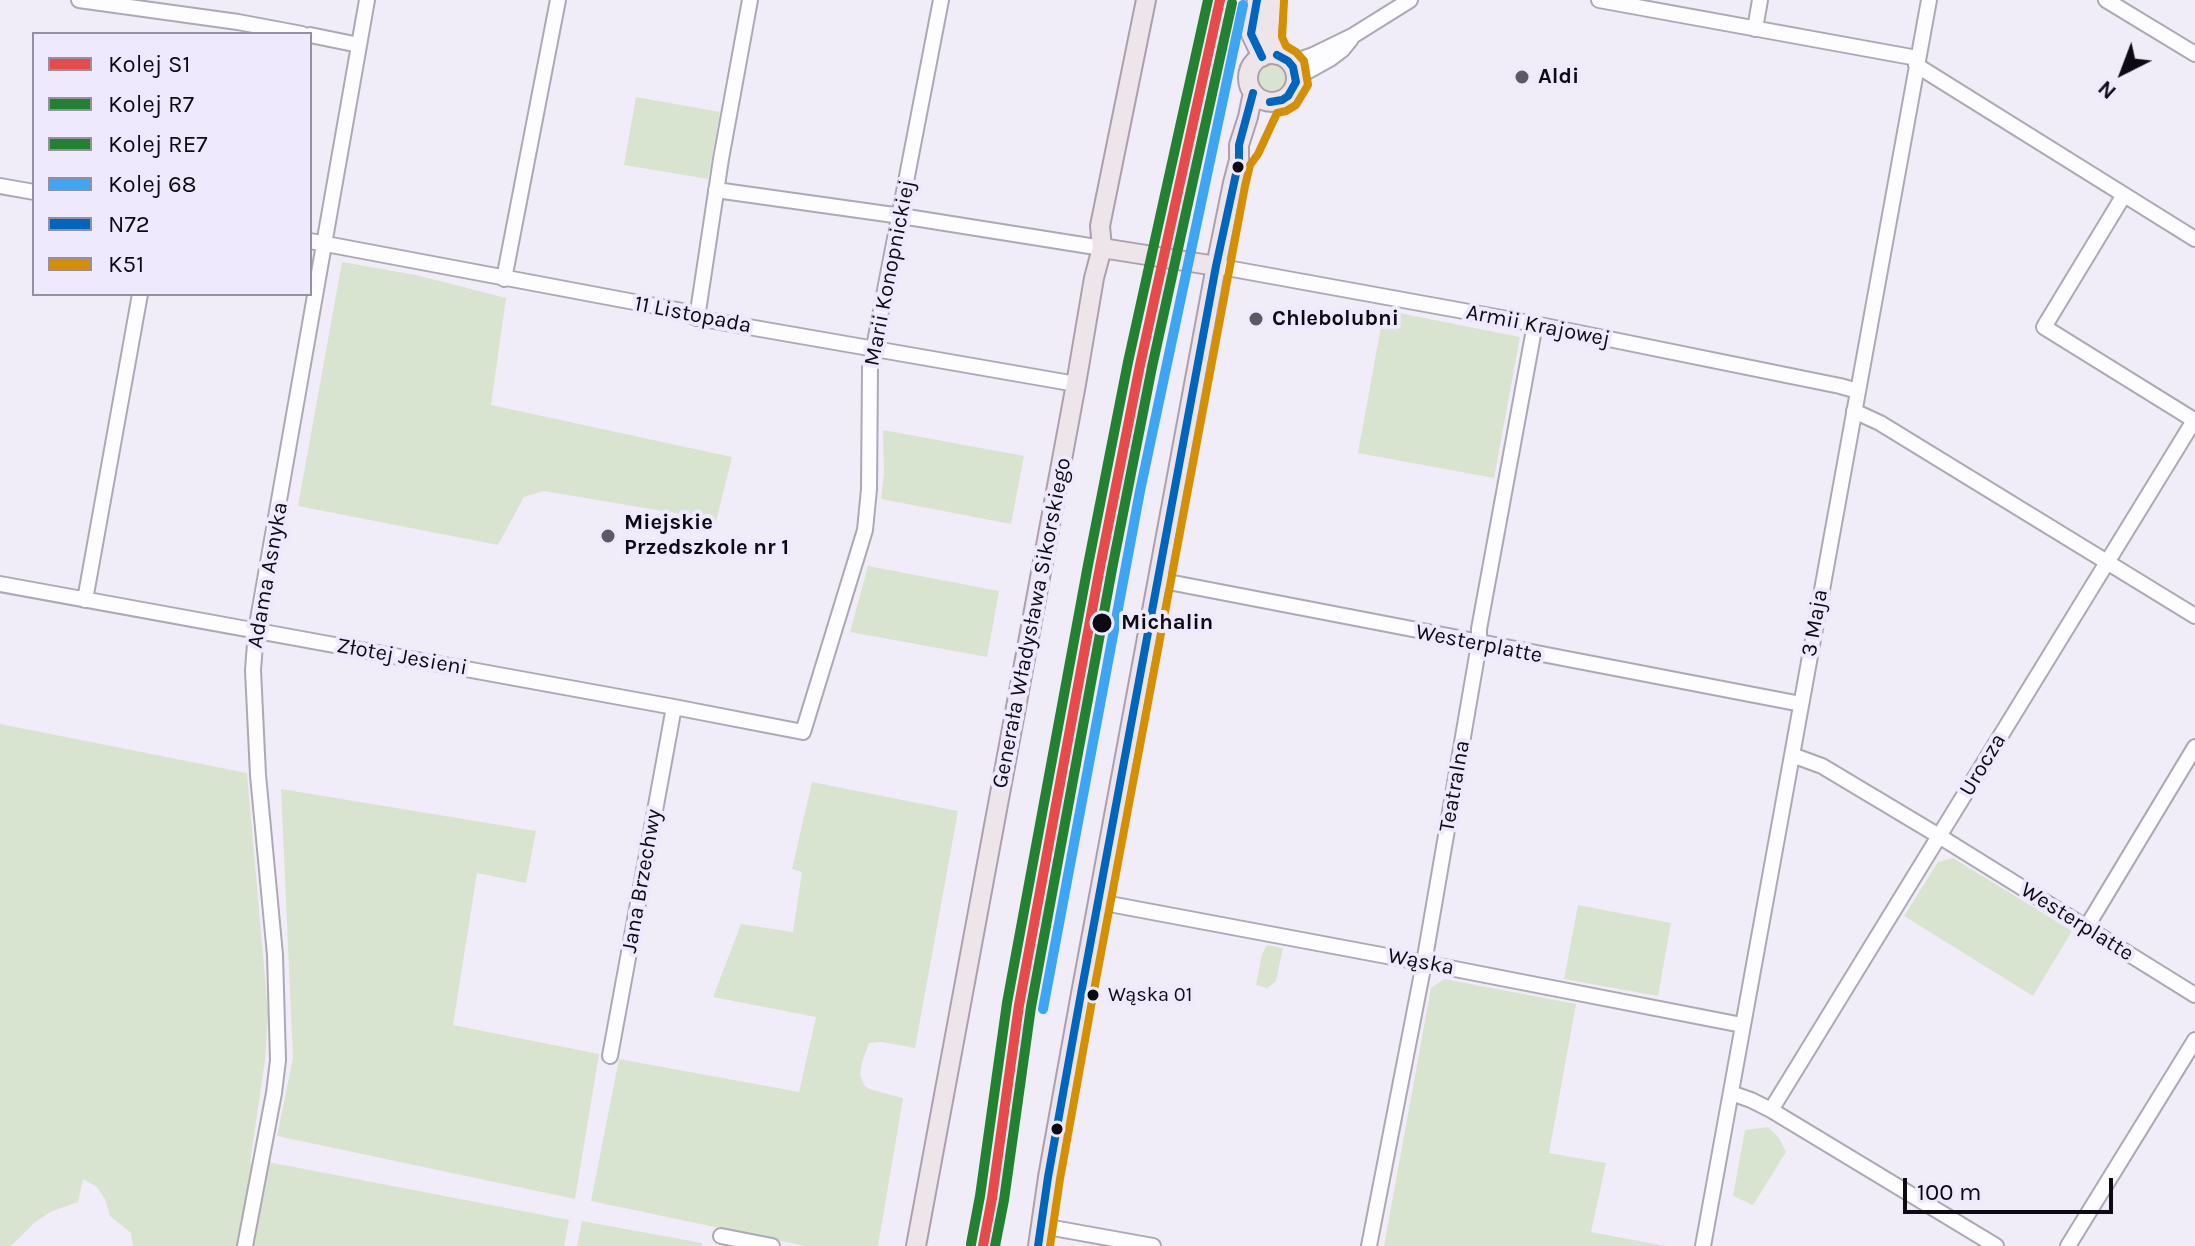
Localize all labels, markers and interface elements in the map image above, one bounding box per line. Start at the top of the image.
legend [32,32,312,296]
north arrow [2083,32,2163,112]
text: Kolej S1 [108,50,190,78]
place label: Aldi [1538,64,1579,90]
marker: Aldi [1513,68,1531,86]
text: N [2092,75,2122,105]
text: Kolej R7 [108,90,194,118]
text: Kolej RE7 [108,130,207,158]
unlabelled marker [1230,159,1246,175]
text: Kolej 68 [108,170,196,198]
street label: Marii Konopnickiej [859,178,921,368]
text: N72 [108,210,150,238]
text: K51 [108,250,144,278]
street label: 11 Listopada [632,291,754,339]
street label: Armii Krajowej [1464,299,1612,353]
place label: Chlebolubni [1272,306,1399,332]
marker: Chlebolubni [1247,310,1265,328]
street label: Generała Władysława Sikorskiego [987,455,1077,791]
street label: Adama Asnyka [242,500,294,650]
place label: Miejskie Przedszkole nr 1 [624,510,789,562]
marker: Miejskie Przedszkole nr 1 [599,527,617,545]
street label: 3 Maja [1796,587,1834,659]
place label: Michalin [1121,610,1213,636]
marker: Michalin [1090,611,1114,635]
street label: Westerplatte [1414,619,1544,669]
street label: Złotej Jesieni [335,633,469,681]
street label: Urocza [1954,729,2012,801]
street label: Teatralna [1434,738,1476,834]
street label: Jana Brzechwy [616,807,668,955]
street label: Westerplatte [2016,877,2138,967]
street label: Wąska [1386,943,1456,981]
place label: Wąska 01 [1108,983,1192,1007]
marker: Wąska 01 [1085,987,1101,1003]
unlabelled marker [1049,1121,1065,1137]
scale bar [1907,1162,2117,1212]
text: 100 m [1917,1178,1982,1206]

